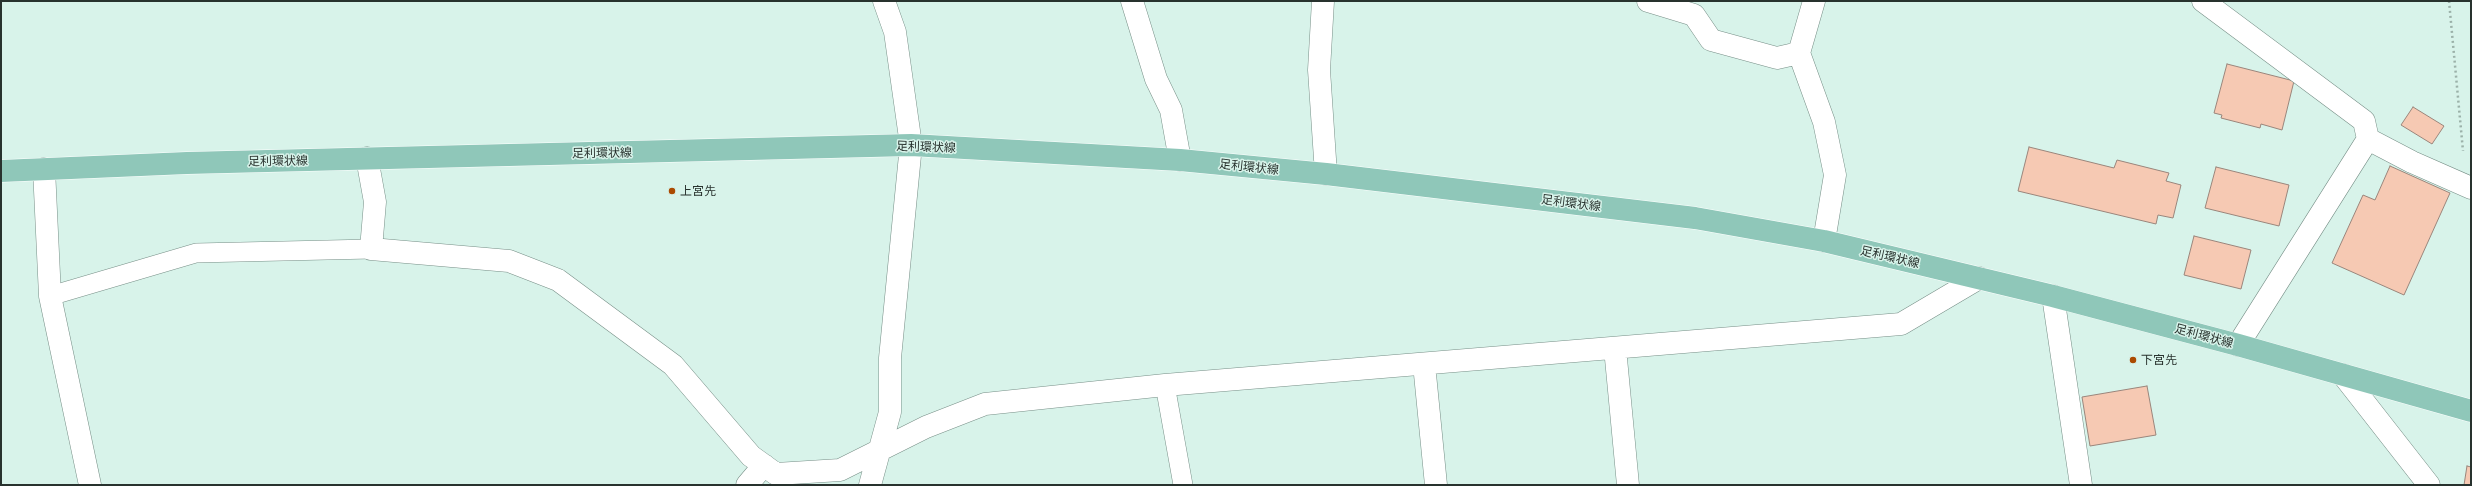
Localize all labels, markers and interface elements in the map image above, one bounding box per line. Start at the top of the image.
street label: 足利環状線 [896,139,956,155]
street label: 足利環状線 [572,145,632,161]
street label: 足利環状線 [248,153,308,169]
street label: 足利環状線 [1218,157,1280,177]
place label: 上宮先 [680,184,716,198]
marker: 上宮先 [667,186,677,196]
street label: 足利環状線 [1540,192,1602,214]
street label: 足利環状線 [1859,243,1921,271]
street label: 足利環状線 [2173,321,2235,351]
place label: 下宮先 [2141,353,2177,367]
marker: 下宮先 [2128,355,2138,365]

